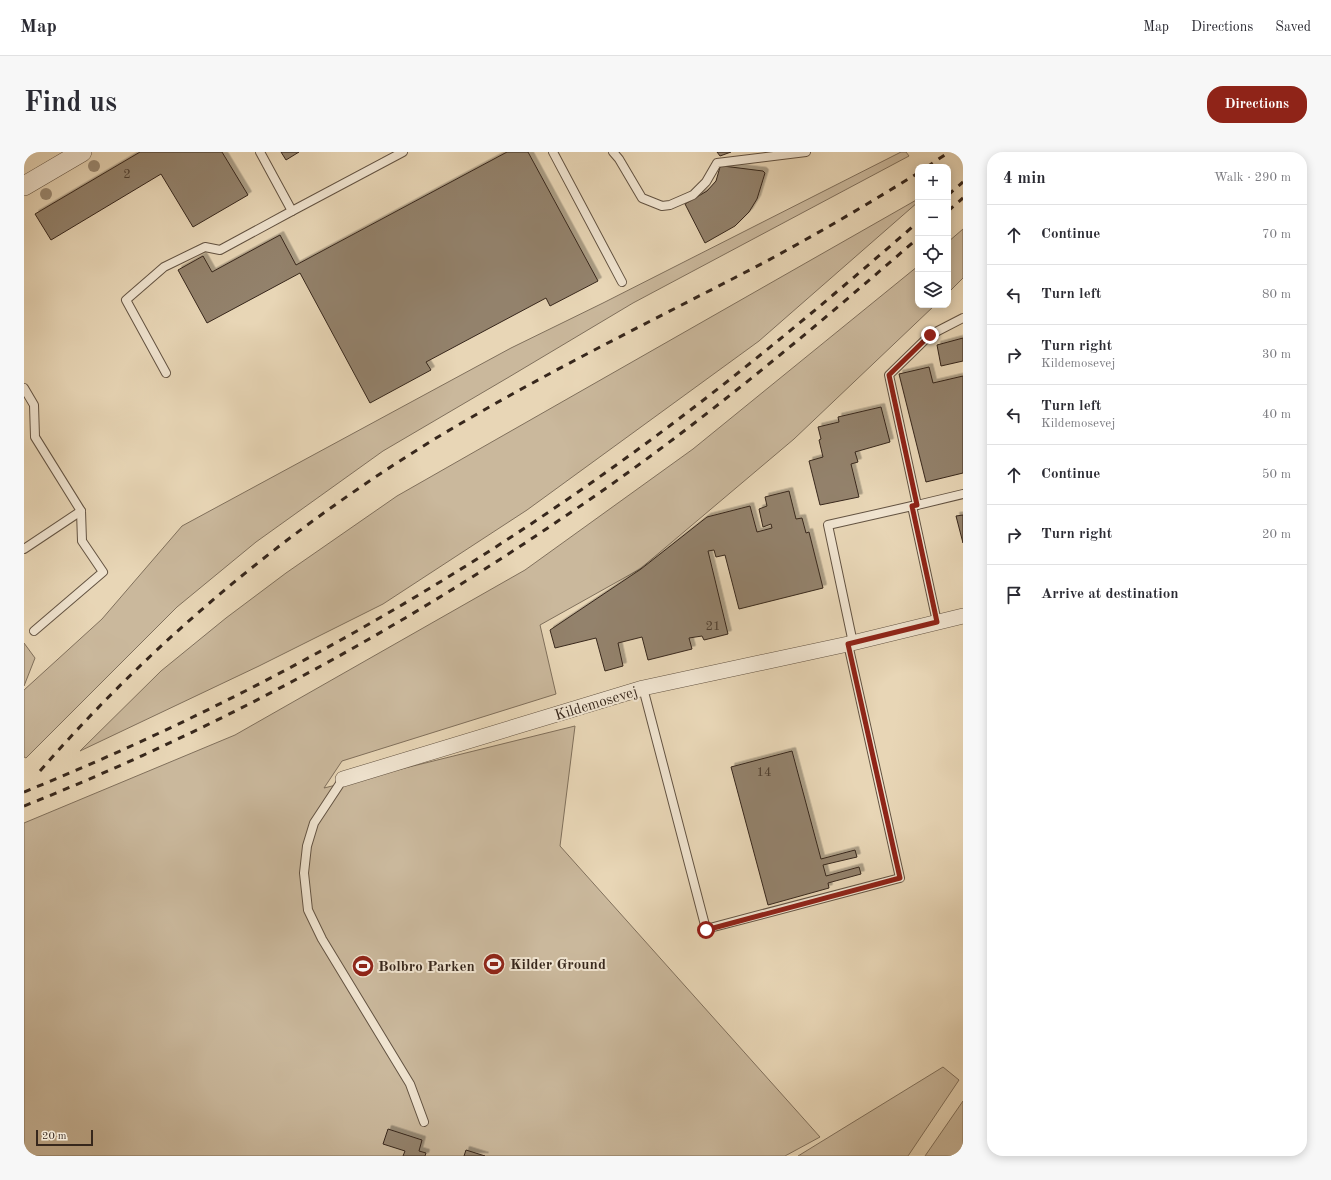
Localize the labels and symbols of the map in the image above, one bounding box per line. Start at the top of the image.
house number: 2 [123,168,131,181]
route end [921,326,939,344]
house number: 21 [705,620,721,633]
street label: Kildemosevej [553,685,640,724]
house number: 14 [756,766,772,779]
route start [697,921,715,939]
sports icon: Kilder Ground [481,951,507,977]
sports icon: Bolbro Parken [350,953,376,979]
place label: Kilder Ground [510,958,606,973]
place label: Bolbro Parken [378,960,475,975]
scale bar [36,1128,93,1147]

